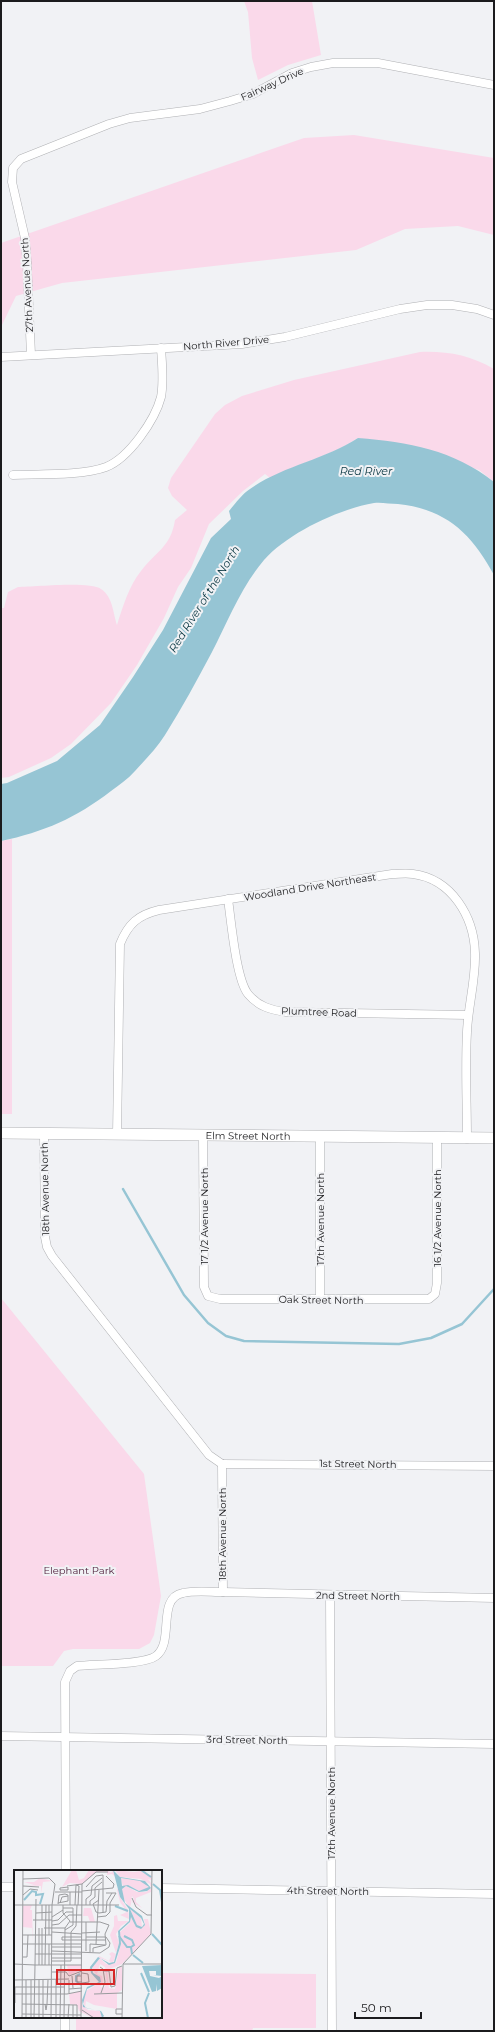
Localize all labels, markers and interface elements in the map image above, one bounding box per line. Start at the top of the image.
street label: Fairway Drive [239,64,305,104]
street label: 27th Avenue North [18,237,36,333]
street label: North River Drive [183,333,269,353]
water label: Red River [340,464,393,478]
water label: Red River of the North [166,543,242,655]
street label: Woodland Drive Northeast [243,870,377,904]
street label: Plumtree Road [281,1004,357,1020]
street label: Elm Street North [205,1129,291,1142]
street label: 18th Avenue North [38,1142,52,1236]
street label: 17 1/2 Avenue North [198,1167,211,1265]
street label: 16 1/2 Avenue North [431,1169,444,1267]
street label: 17th Avenue North [314,1173,327,1265]
street label: Oak Street North [278,1293,364,1307]
street label: 1st Street North [319,1457,397,1471]
street label: 18th Avenue North [216,1487,229,1581]
park label: Elephant Park [43,1564,115,1577]
street label: 2nd Street North [316,1589,400,1603]
street label: 3rd Street North [206,1733,288,1747]
street label: 17th Avenue North [325,1767,338,1859]
inset map [14,1870,162,2018]
street label: 4th Street North [287,1884,369,1898]
scale bar [355,1994,421,2020]
text: 50 m [361,2000,392,2015]

